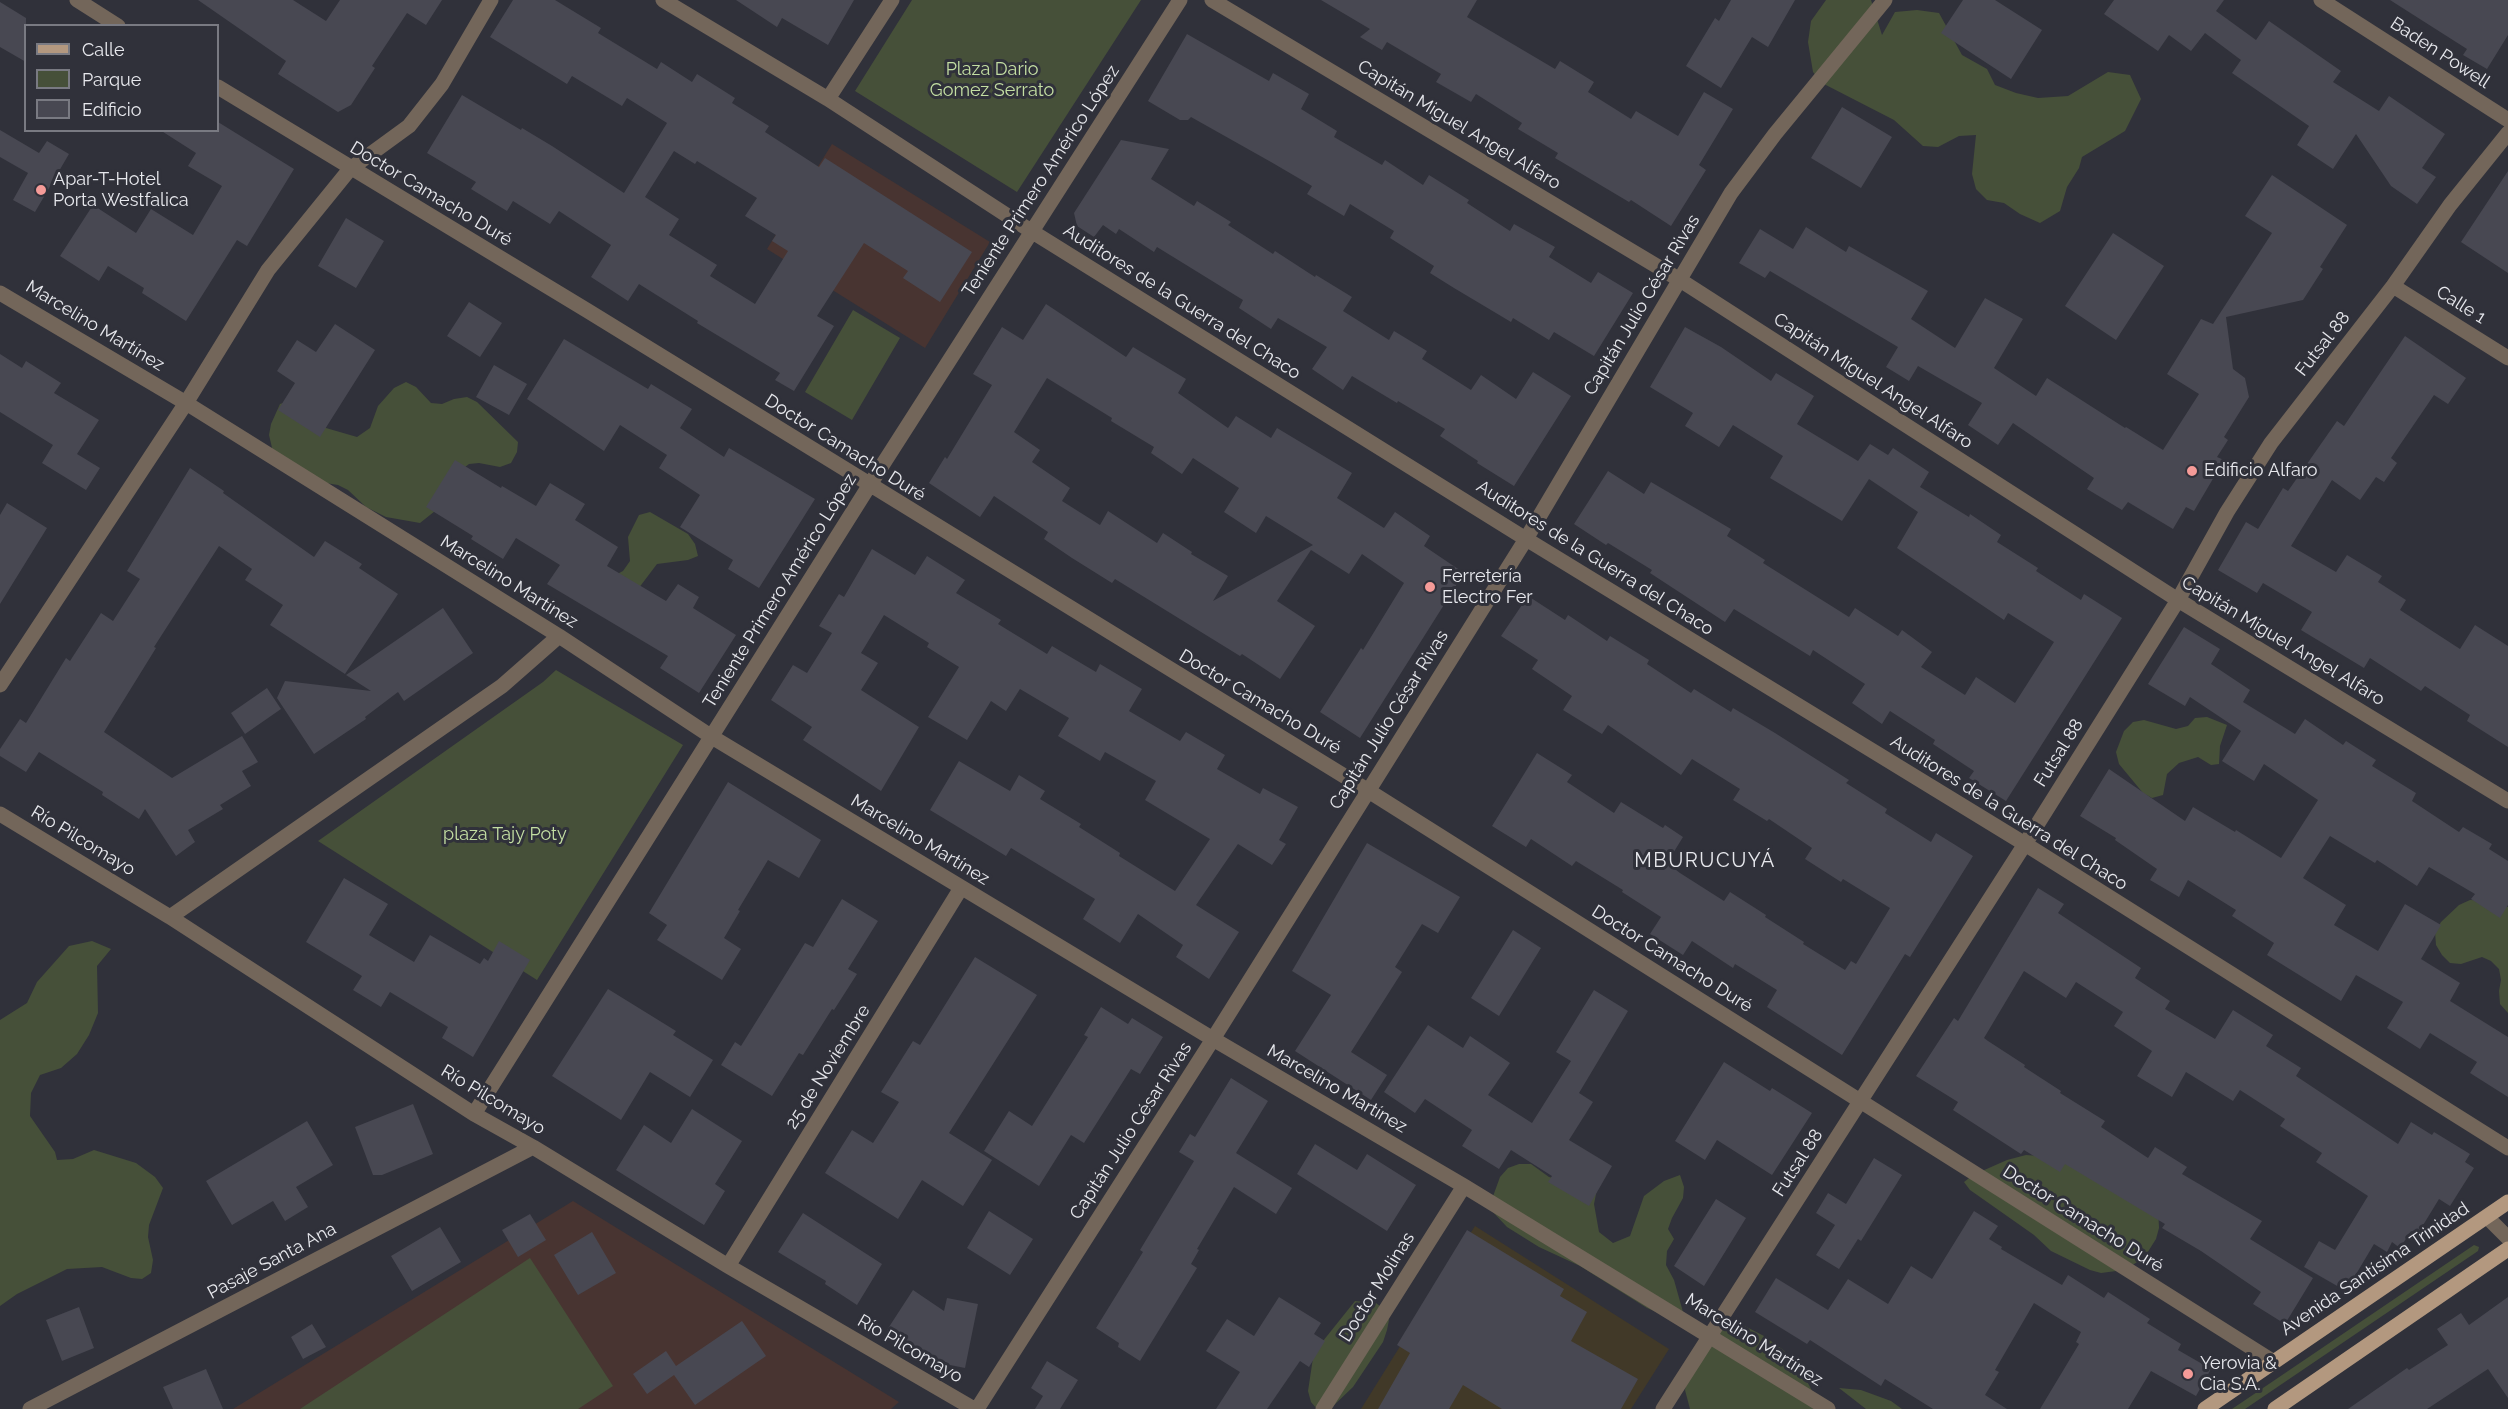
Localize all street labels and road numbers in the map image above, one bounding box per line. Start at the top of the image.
street label: Baden Powell [2386,13,2494,93]
street label: Capitán Miguel Angel Alfaro [1354,56,1564,194]
street label: Teniente Primero Américo López [958,61,1124,301]
street label: Doctor Camacho Duré [346,137,516,251]
street label: Capitán Julio César Rivas [1579,211,1705,399]
street label: Auditores de la Guerra del Chaco [1059,220,1305,384]
street label: Marcelino Martínez [22,276,168,376]
street label: Calle 1 [2432,281,2490,329]
street label: Futsal 88 [2291,307,2355,381]
street label: Capitán Miguel Angel Alfaro [1769,308,1977,454]
street label: Doctor Camacho Duré [761,390,929,506]
street label: Teniente Primero Américo López [699,470,861,712]
street label: Auditores de la Guerra del Chaco [1472,476,1718,640]
street label: Marcelino Martínez [436,531,582,633]
street label: Capitán Miguel Angel Alfaro [2178,572,2388,710]
street label: Capitán Julio César Rivas [1325,626,1453,814]
street label: Doctor Camacho Duré [1175,645,1345,759]
street label: Futsal 88 [2030,715,2088,791]
street label: Auditores de la Guerra del Chaco [1886,731,2132,895]
street label: Marcelino Martínez [847,790,993,890]
street label: Río Pilcomayo [27,801,139,881]
street label: Doctor Camacho Duré [1588,901,1756,1017]
street label: 25 de Noviembre [781,1001,875,1133]
street label: Capitán Julio César Rivas [1065,1038,1197,1224]
street label: Marcelino Martínez [1263,1040,1411,1138]
street label: Río Pilcomayo [437,1060,549,1140]
street label: Futsal 88 [1768,1125,1828,1201]
street label: Doctor Camacho Duré [1999,1161,2167,1277]
street label: Avenida Santísima Trinidad [2277,1198,2473,1340]
street label: Pasaje Santa Ana [204,1218,340,1304]
street label: Doctor Molinas [1335,1228,1419,1346]
street label: Marcelino Martínez [1681,1289,1827,1391]
street label: Río Pilcomayo [854,1310,966,1388]

